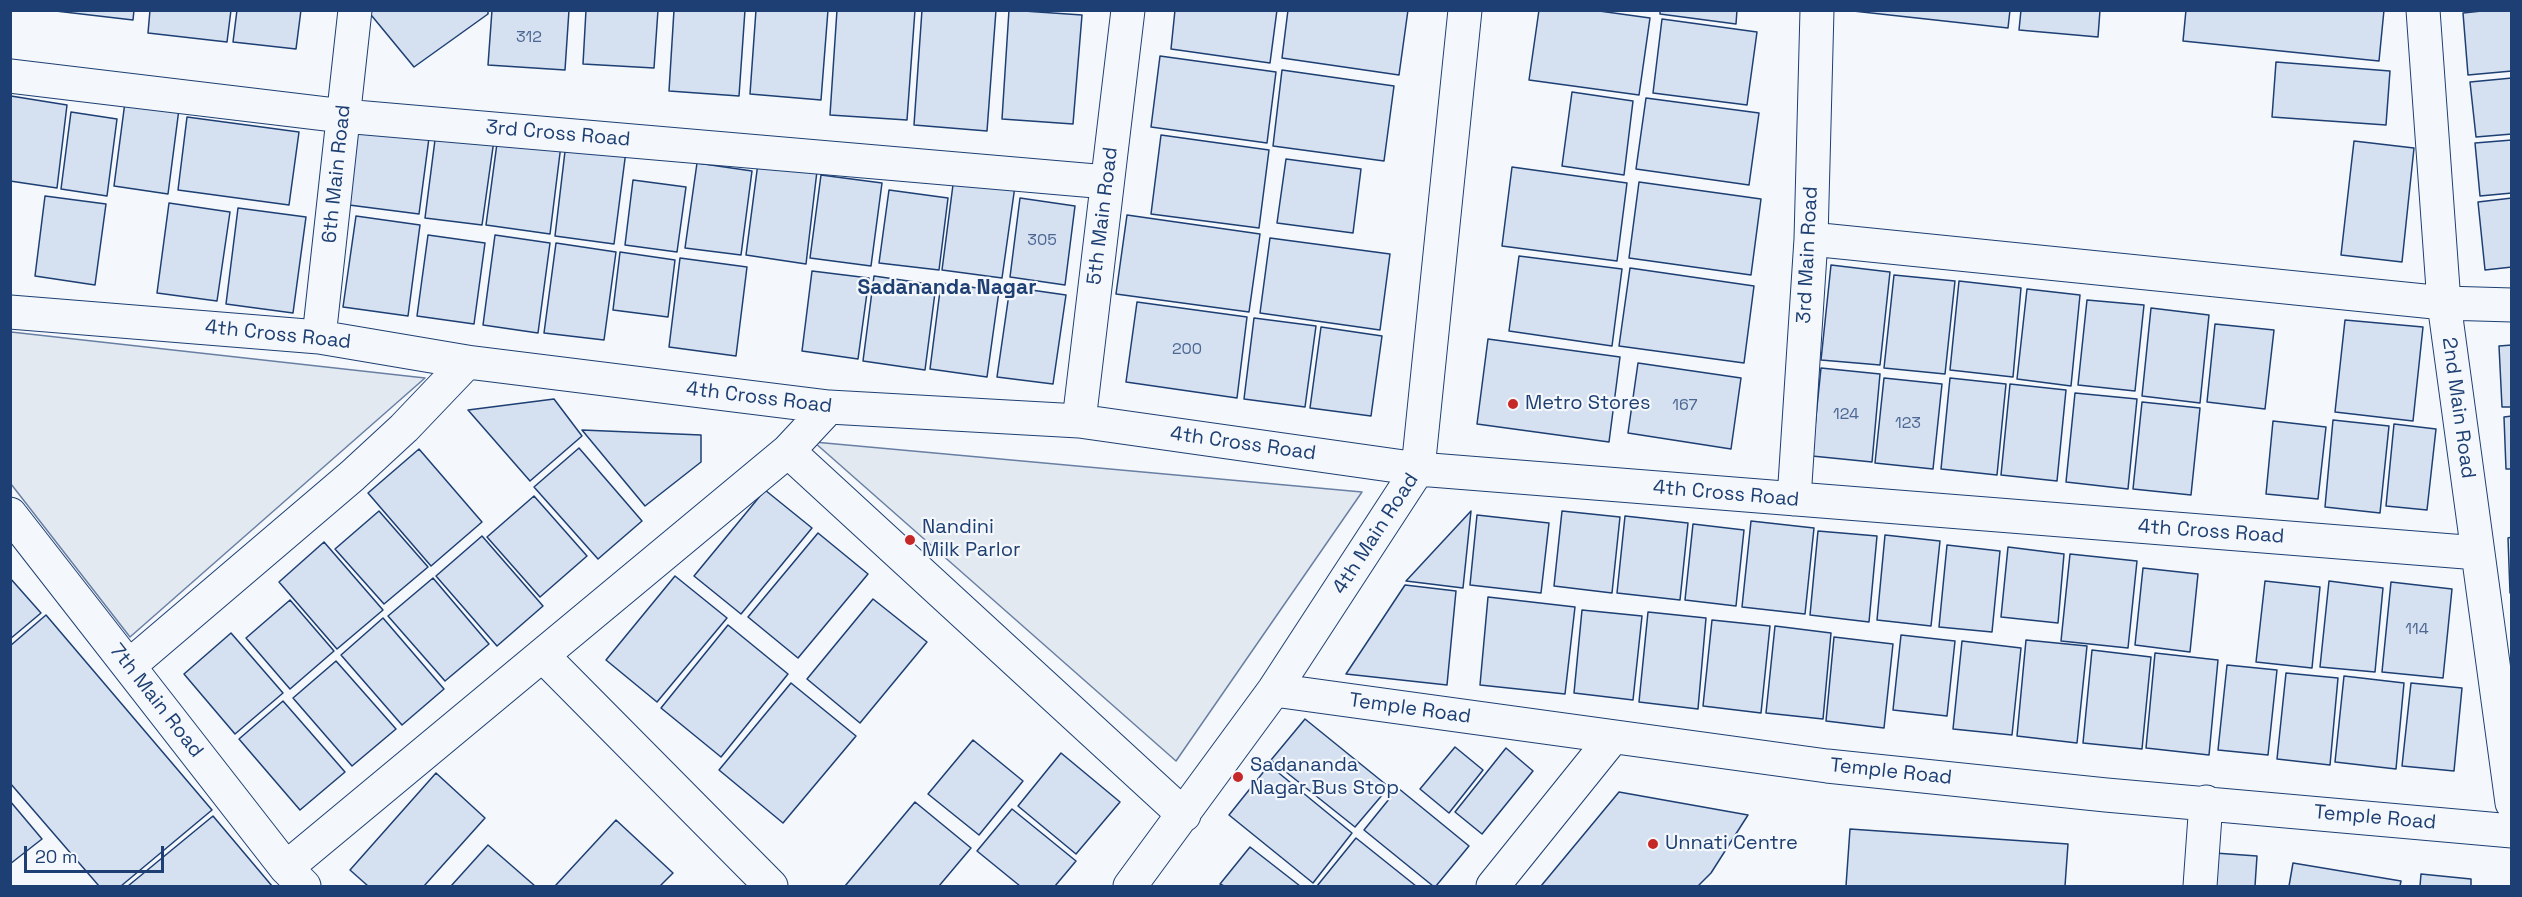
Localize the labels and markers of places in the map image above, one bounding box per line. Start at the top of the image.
place label: Metro Stores [1525,392,1651,416]
marker: Metro Stores [1506,397,1520,411]
place label: Nandini Milk Parlor [922,516,1021,563]
marker: Nandini Milk Parlor [903,533,917,547]
place label: Sadananda Nagar Bus Stop [1250,754,1399,801]
marker: Sadananda Nagar Bus Stop [1231,770,1245,784]
place label: Unnati Centre [1665,832,1798,856]
marker: Unnati Centre [1646,837,1660,851]

